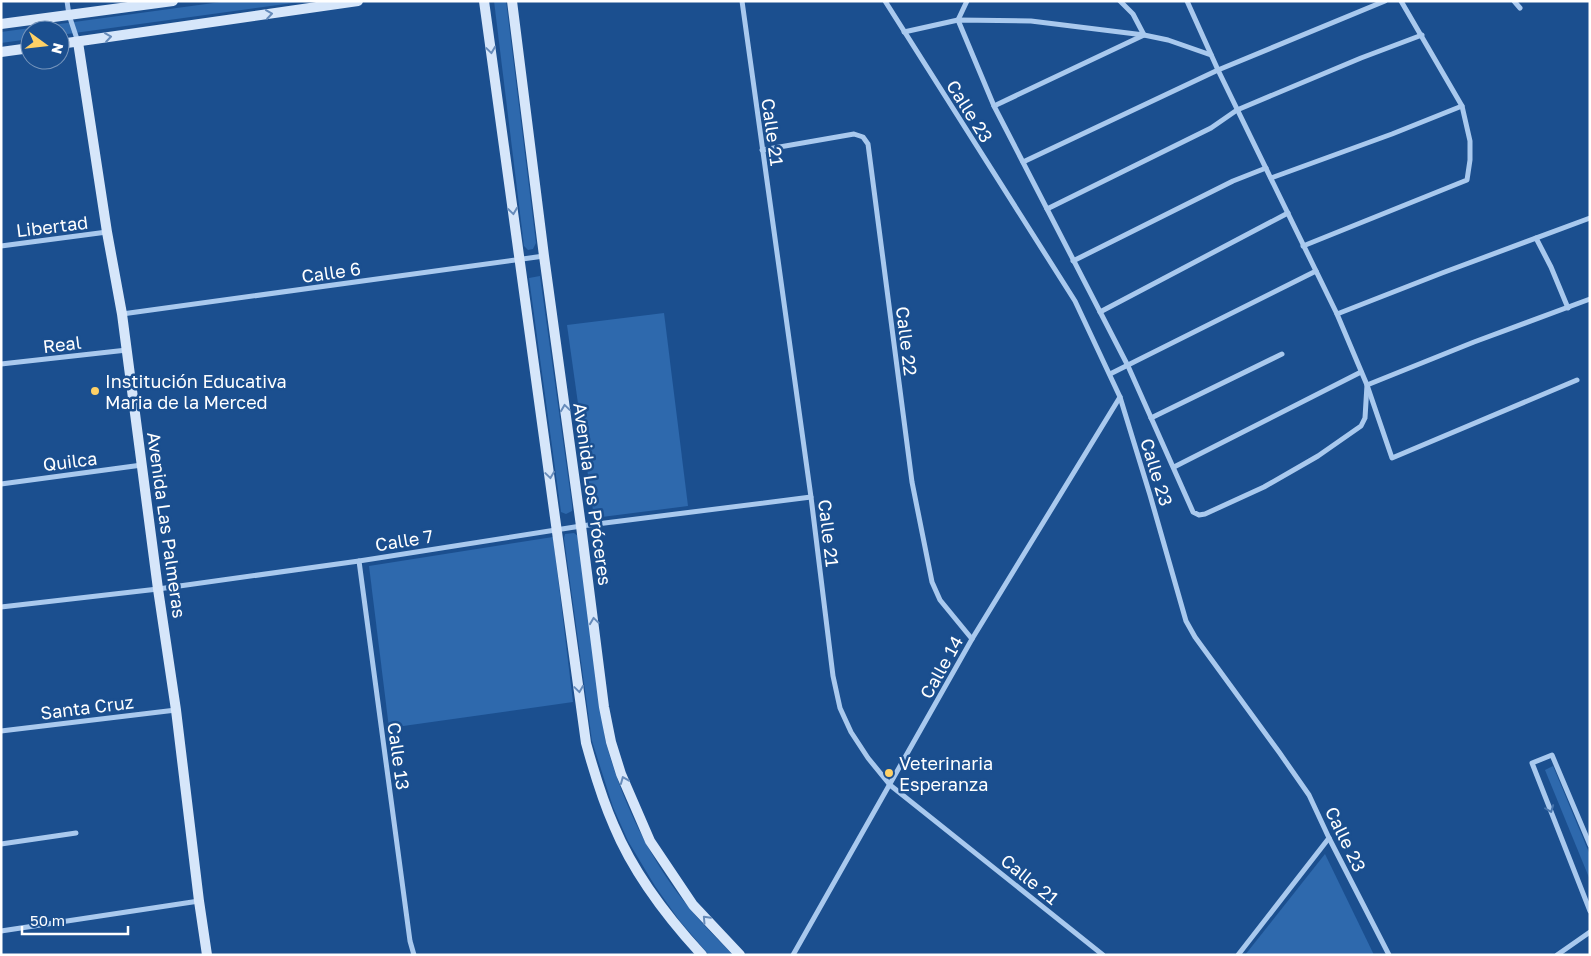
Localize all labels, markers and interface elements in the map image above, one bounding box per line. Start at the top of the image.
one-way arrow [265,9,273,20]
north arrow [20,20,70,70]
one-way arrow [104,33,113,43]
text: N [48,41,68,56]
one-way arrow [485,46,496,54]
street label: Calle 23 [942,76,998,146]
street label: Calle 21 [757,97,789,167]
one-way arrow [507,207,518,215]
street label: Libertad [15,211,89,241]
street label: Calle 6 [300,257,362,287]
street label: Calle 22 [892,305,922,377]
street label: Real [42,331,83,357]
place label: Institución Educativa Maria de la Merced [105,370,287,413]
marker: Institución Educativa Maria de la Merced [89,385,101,397]
street label: Avenida Los Próceres [569,401,617,587]
one-way arrow [560,404,571,412]
street label: Avenida Las Palmeras [143,430,191,620]
street label: Calle 23 [1136,435,1178,509]
street label: Quilca [42,447,98,475]
one-way arrow [544,471,554,480]
street label: Calle 21 [814,498,844,568]
street label: Calle 7 [374,525,434,555]
one-way arrow [589,617,600,625]
street label: Calle 14 [915,632,967,702]
one-way arrow [573,685,584,693]
street label: Santa Cruz [39,690,135,724]
street label: Calle 13 [383,721,415,791]
place label: Veterinaria Esperanza [899,752,993,795]
marker: Veterinaria Esperanza [883,767,895,779]
one-way arrow [620,777,630,785]
street label: Calle 23 [1321,803,1371,875]
one-way arrow [1544,804,1554,812]
street label: Calle 21 [997,849,1063,909]
scale bar [22,904,129,936]
text: 50 m [30,911,65,929]
one-way arrow [703,916,712,925]

